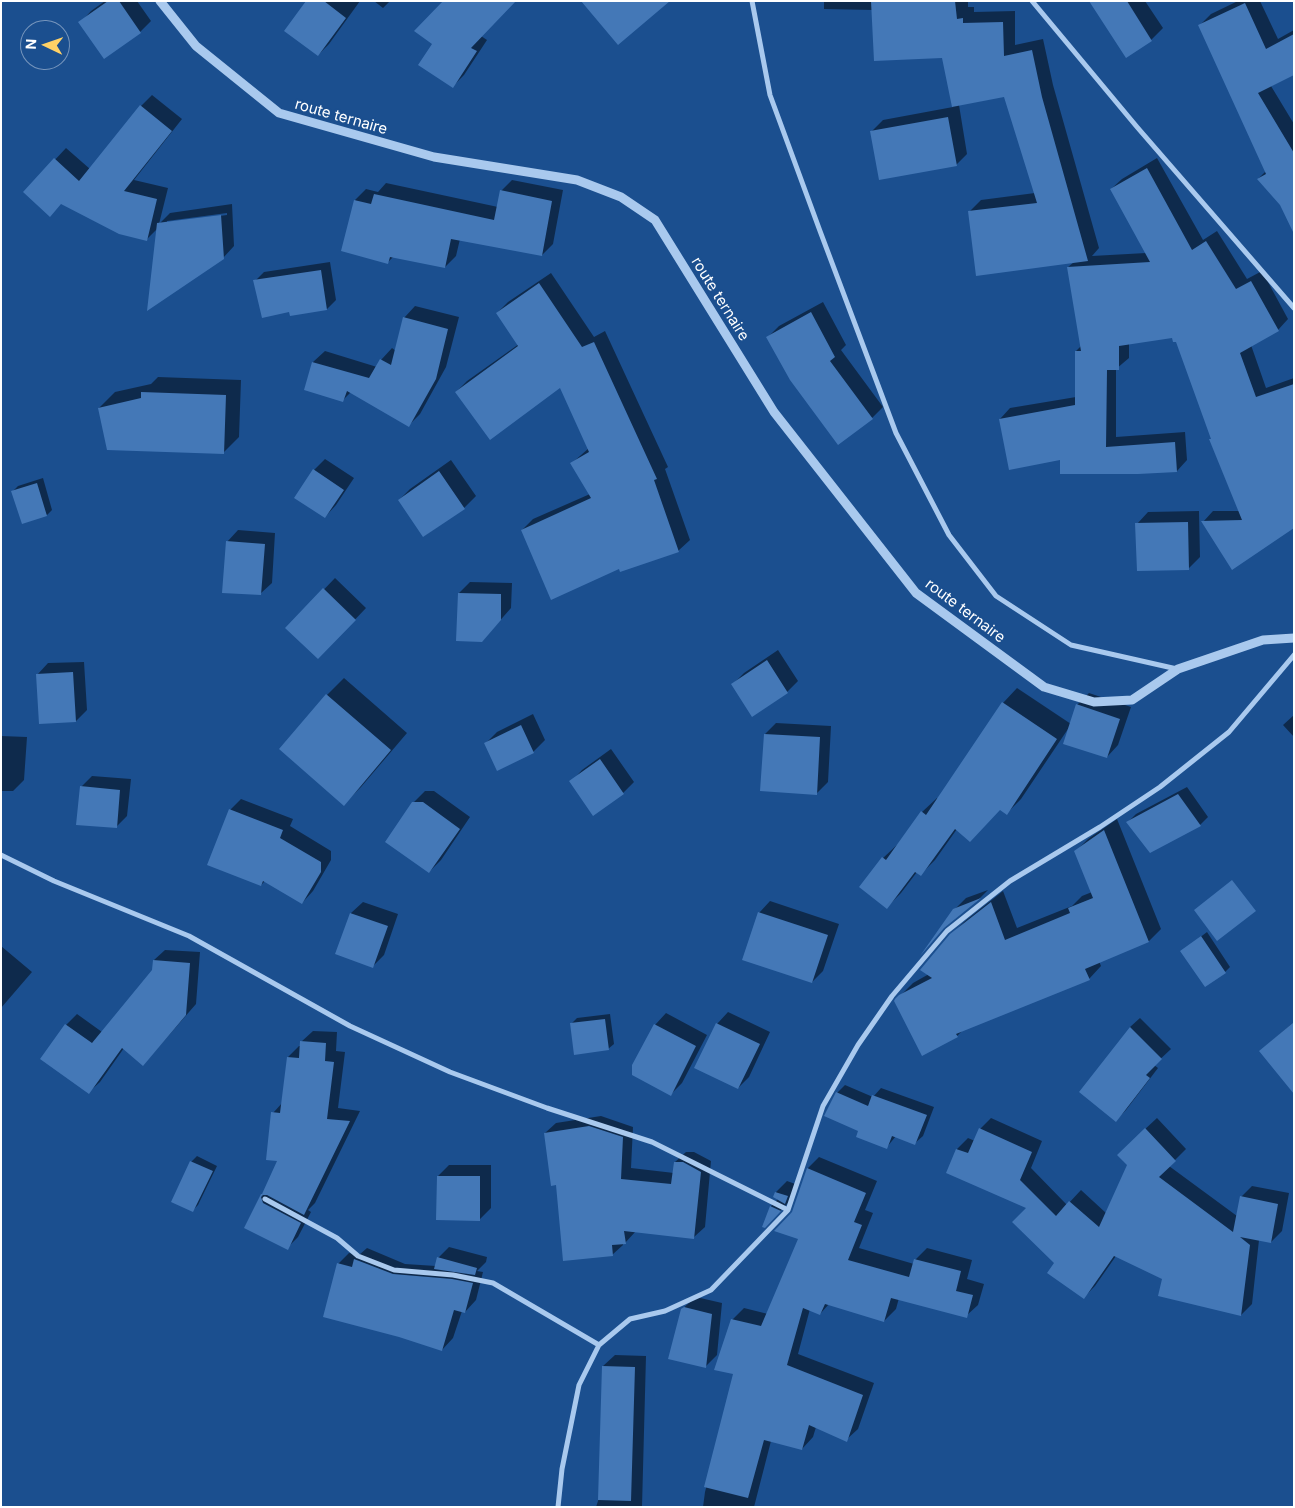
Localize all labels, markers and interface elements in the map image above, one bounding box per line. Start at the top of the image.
north arrow [20,20,70,70]
text: N [22,38,39,50]
street label: route ternaire [293,95,389,139]
street label: route ternaire [687,254,753,344]
street label: route ternaire [921,575,1009,647]

